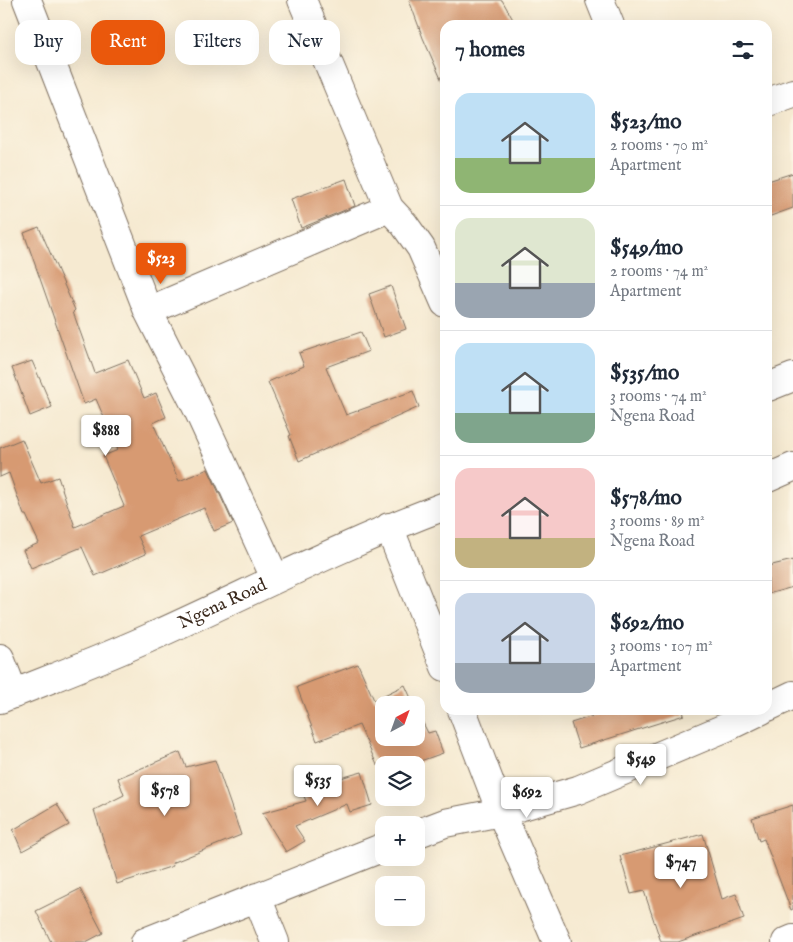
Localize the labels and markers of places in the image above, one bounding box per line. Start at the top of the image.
pin: $523 [131,242,191,285]
pin: $888 [76,414,136,457]
pin: $549 [611,744,671,786]
pin: $535 [288,764,348,807]
pin: $578 [135,774,195,817]
pin: $692 [497,776,557,819]
pin: $747 [651,846,711,889]

